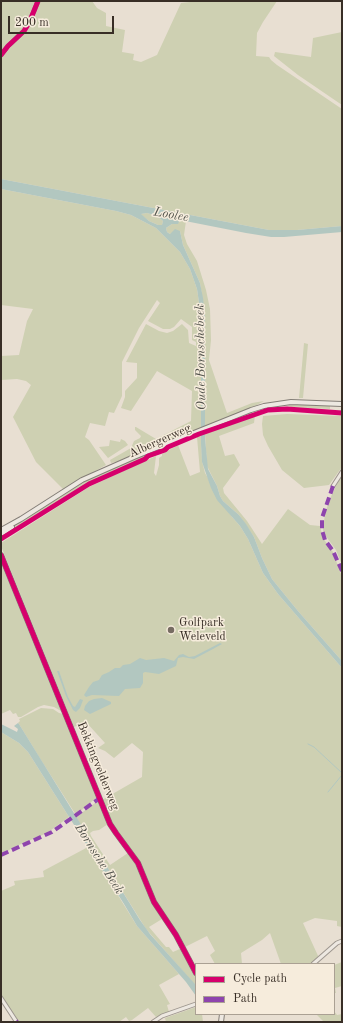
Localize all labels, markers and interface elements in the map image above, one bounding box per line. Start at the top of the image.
scale bar [10,8,116,34]
text: 200 m [15,17,49,29]
water label: Loolee [152,204,190,226]
water label: Oude Bornschebeek [192,303,210,411]
street label: Albergerweg [127,421,193,461]
place label: Golfpark Weleveld [179,616,226,644]
marker: Golfpark Weleveld [166,625,176,635]
street label: Bekkingvelderweg [74,720,122,812]
water label: Bornsche Beek [71,821,127,897]
legend [195,963,335,1015]
text: Cycle path [233,973,287,985]
text: Path [233,993,257,1005]

